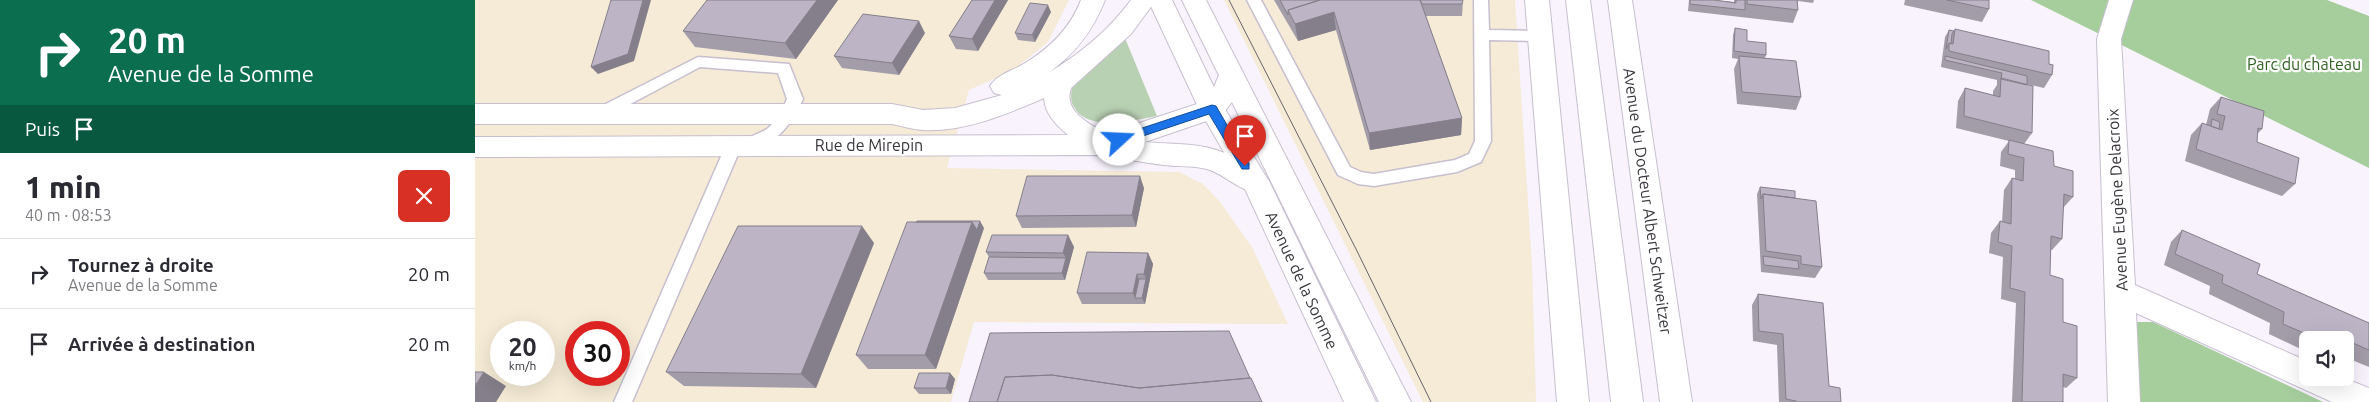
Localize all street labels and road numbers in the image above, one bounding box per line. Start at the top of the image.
street label: Avenue du Docteur Albert Schweitzer [1620,67,1676,335]
street label: Avenue Eugène Delacroix [2103,108,2131,292]
street label: Rue de Mirepin [815,136,923,154]
street label: Avenue de la Somme [1262,208,1342,352]

